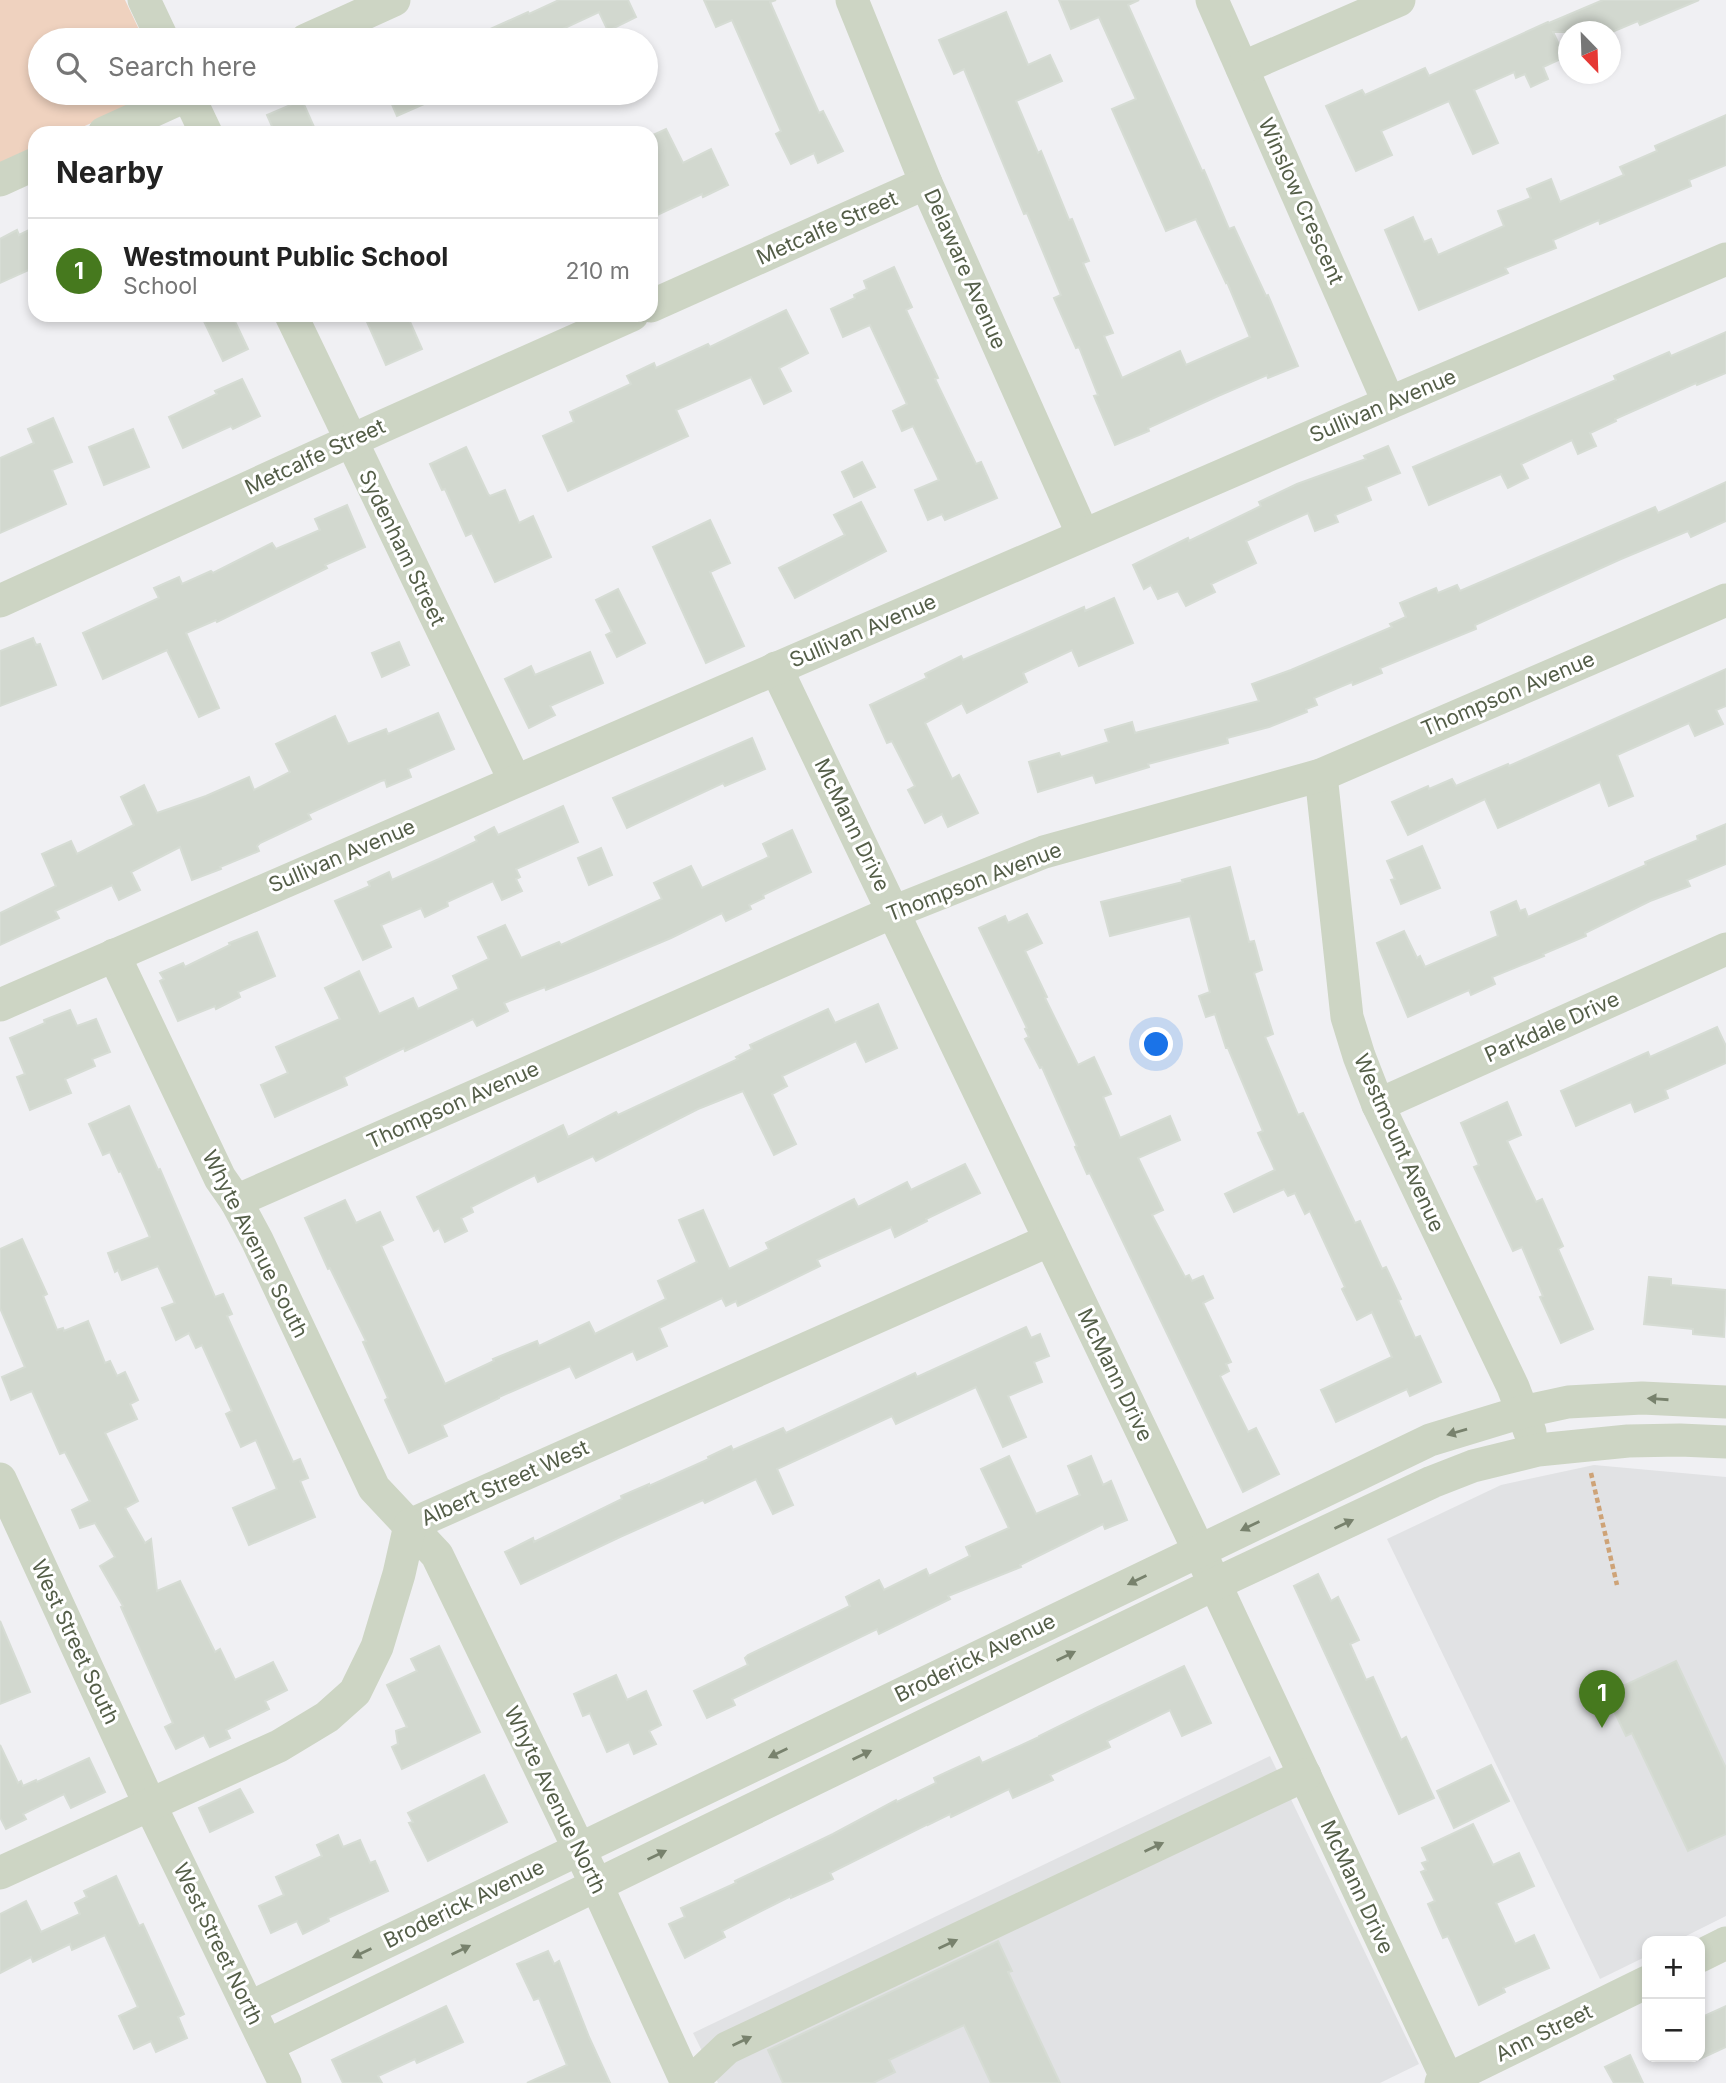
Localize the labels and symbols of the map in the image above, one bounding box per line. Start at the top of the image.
north arrow [1558,21,1621,84]
street label: Winslow Crescent [1254,114,1349,288]
street label: Metcalfe Street [752,185,901,270]
street label: Delaware Avenue [919,185,1012,353]
street label: Sullivan Avenue [1306,363,1460,448]
street label: Metcalfe Street [241,413,389,500]
street label: Sydenham Street [354,466,451,630]
street label: Sullivan Avenue [786,588,940,673]
street label: Thompson Avenue [1418,646,1598,741]
street label: McMann Drive [810,754,895,895]
street label: Sullivan Avenue [265,813,419,898]
street label: Thompson Avenue [883,837,1065,926]
street label: Parkdale Drive [1481,986,1623,1067]
your location [1139,1027,1173,1061]
street label: Westmount Avenue [1349,1050,1450,1236]
street label: Thompson Avenue [363,1055,543,1154]
street label: Whyte Avenue South [197,1146,314,1342]
street label: McMann Drive [1073,1304,1158,1445]
one-way arrow [1647,1393,1669,1404]
one-way arrow [1446,1427,1467,1437]
street label: Albert Street West [417,1434,593,1531]
one-way arrow [1334,1518,1354,1530]
one-way arrow [1240,1520,1260,1532]
street label: West Street South [26,1556,125,1728]
one-way arrow [1127,1575,1147,1586]
street label: Broderick Avenue [890,1608,1059,1707]
one-way arrow [1056,1650,1076,1662]
pin: 1 [1579,1670,1625,1728]
street label: Whyte Avenue North [499,1702,612,1898]
one-way arrow [768,1747,788,1759]
one-way arrow [852,1750,872,1761]
street label: McMann Drive [1316,1816,1399,1958]
one-way arrow [1144,1841,1164,1852]
one-way arrow [647,1849,667,1860]
street label: Broderick Avenue [379,1854,548,1953]
street label: West Street North [168,1859,268,2029]
one-way arrow [938,1938,958,1949]
one-way arrow [451,1945,471,1956]
one-way arrow [352,1948,372,1959]
street label: Ann Street [1491,1998,1596,2067]
one-way arrow [732,2035,752,2046]

